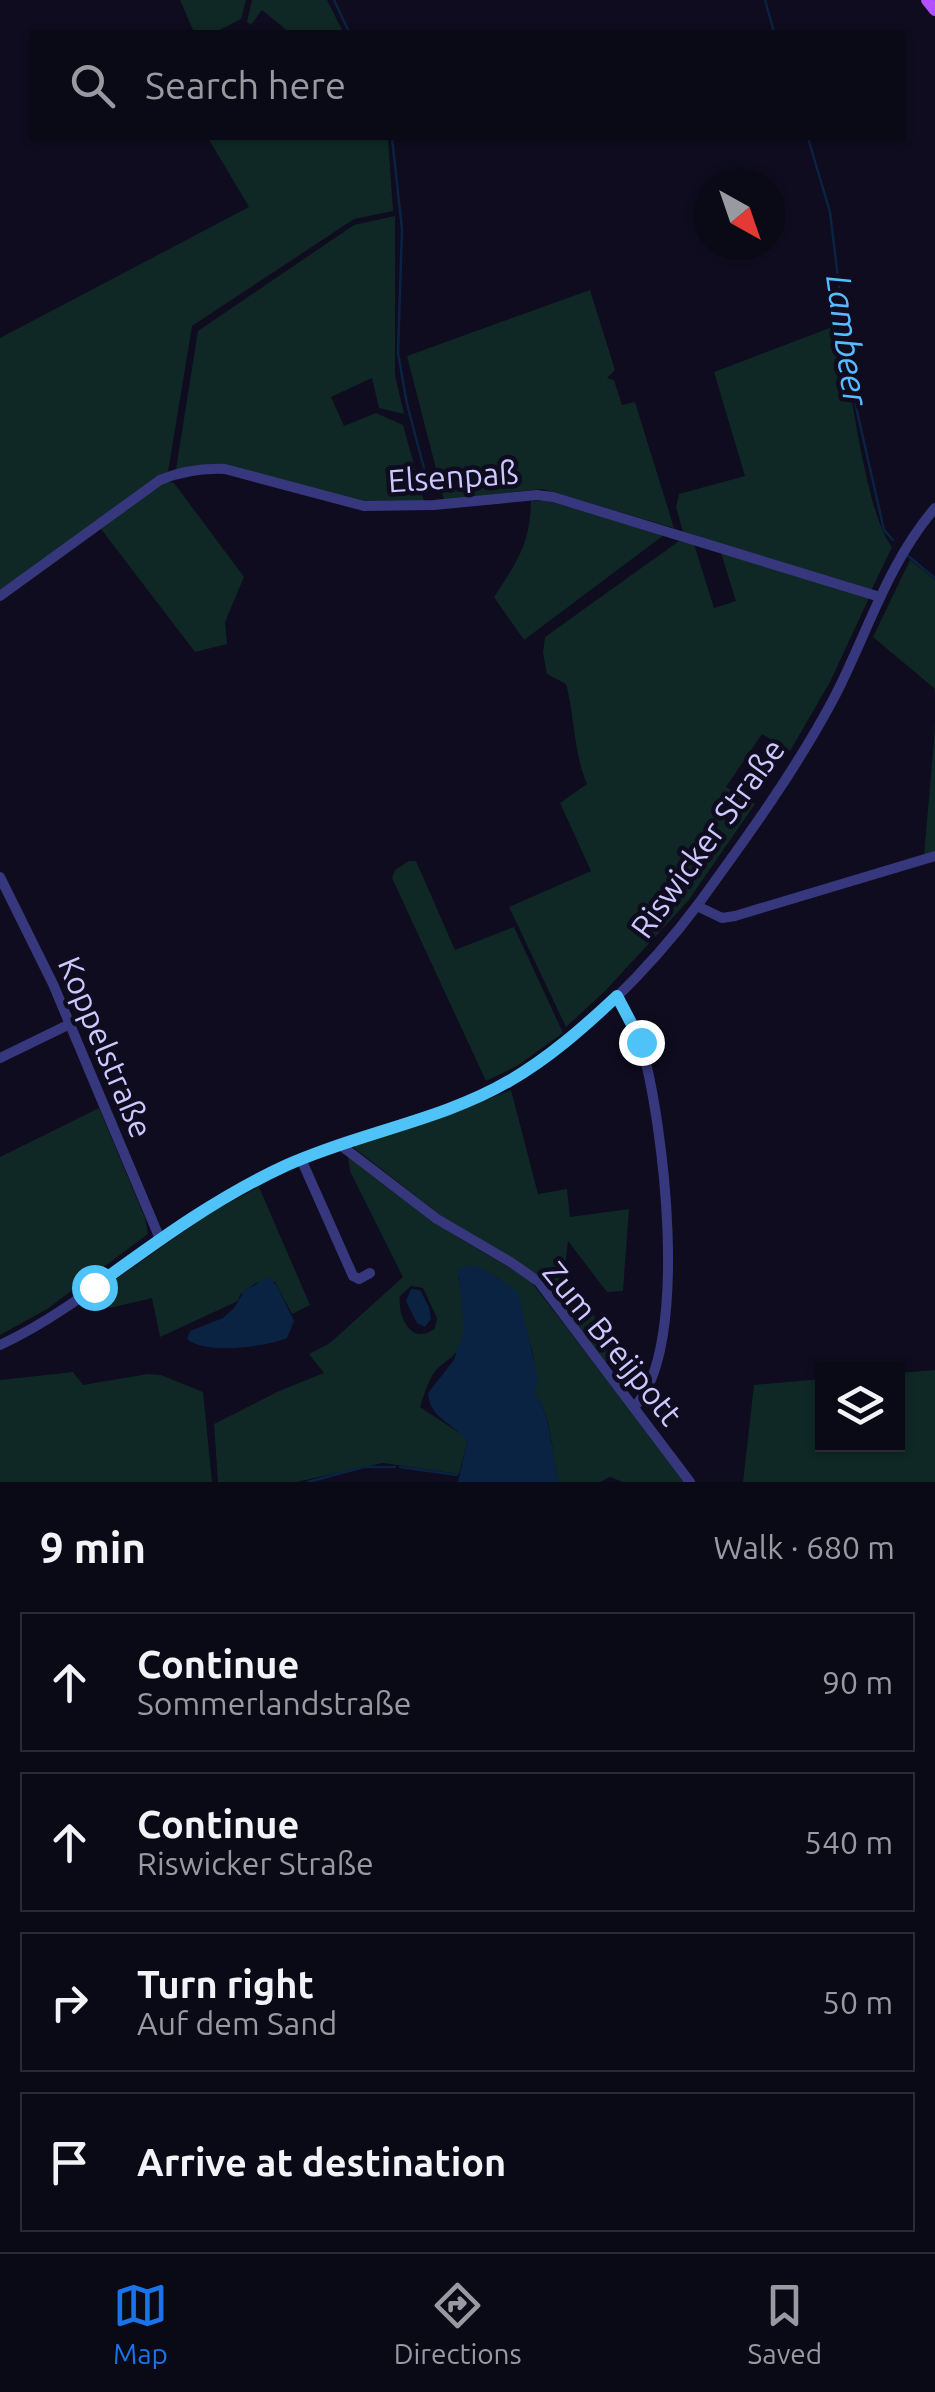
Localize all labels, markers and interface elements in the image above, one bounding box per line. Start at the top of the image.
search box [30,30,905,140]
icon: search [65,58,120,113]
text: Search here [145,64,346,106]
north arrow [695,170,785,260]
water label: Lambeer [819,272,877,410]
street label: Elsenpaß [387,453,519,499]
street label: Riswicker Straße [623,732,791,944]
street label: Koppelstraße [52,951,160,1143]
route end [619,1020,665,1066]
street label: Zum Breijpott [536,1254,690,1432]
route start [72,1265,118,1311]
map controls [815,1362,905,1452]
button: layers [815,1362,905,1452]
text: 9 min [40,1524,146,1571]
text: Walk · 680 m [713,1529,895,1565]
text: Continue [137,1643,299,1685]
icon: ahead [42,1655,97,1710]
text: 90 m [822,1664,893,1700]
text: Sommerlandstraße [137,1685,411,1721]
text: Continue [137,1803,299,1845]
icon: ahead [42,1815,97,1870]
text: 540 m [804,1824,893,1860]
text: Riswicker Straße [137,1845,374,1881]
text: Turn right [137,1963,314,2005]
icon: right [42,1975,97,2030]
text: 50 m [822,1984,893,2020]
text: Auf dem Sand [137,2005,337,2041]
icon: arrive [42,2135,97,2190]
text: Arrive at destination [137,2141,506,2183]
tab: Map [113,2278,168,2369]
tab: Directions [394,2278,522,2369]
tab: Saved [748,2278,822,2369]

